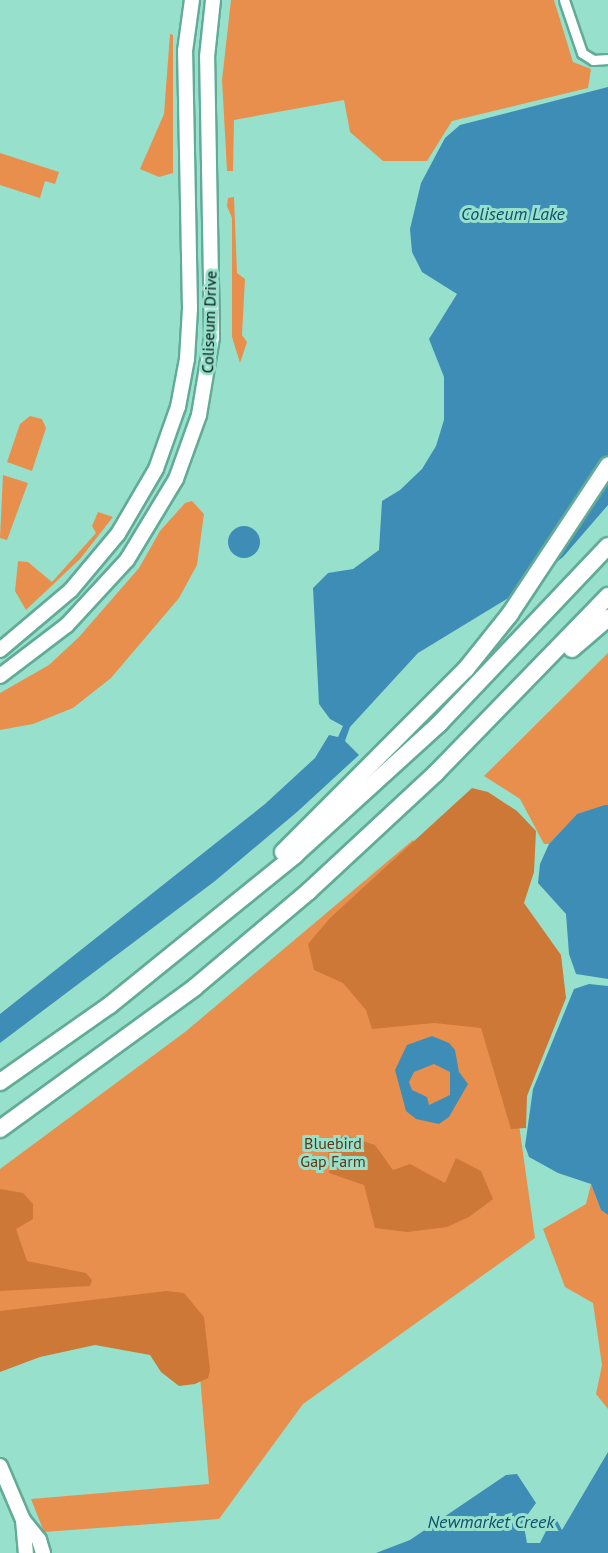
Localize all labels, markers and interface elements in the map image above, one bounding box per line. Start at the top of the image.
water label: Coliseum Lake [461,203,565,225]
street label: Coliseum Drive [198,270,220,374]
park label: Bluebird Gap Farm [300,1133,366,1171]
water label: Newmarket Creek [428,1511,554,1533]

